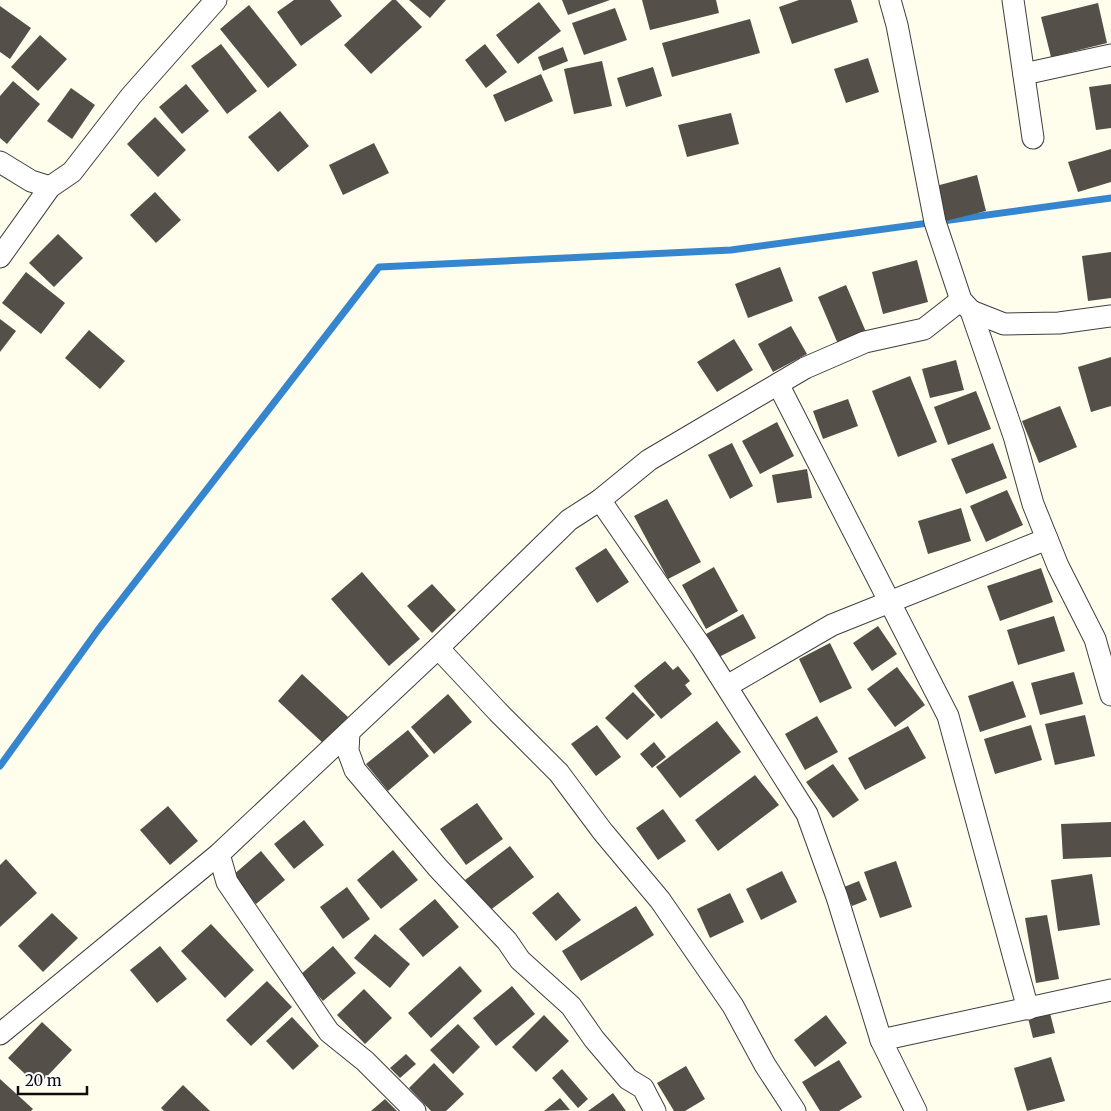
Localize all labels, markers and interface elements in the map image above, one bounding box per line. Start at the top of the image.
scale bar [18,1064,86,1096]
text: 20 m [25,1071,62,1090]

